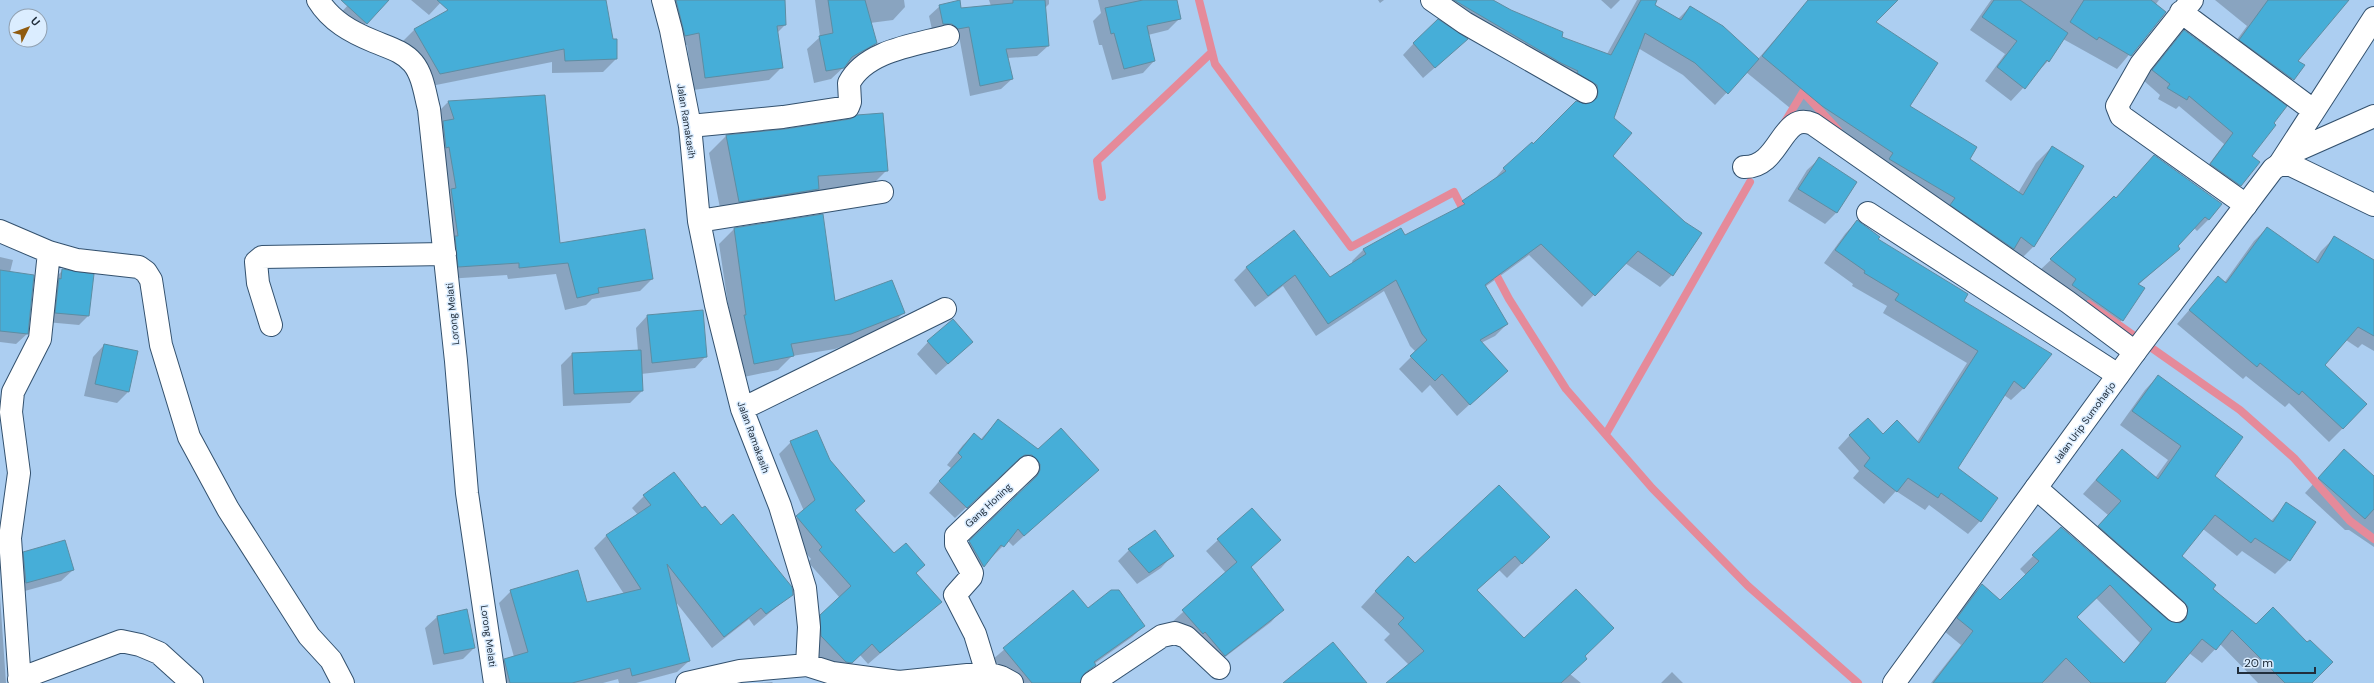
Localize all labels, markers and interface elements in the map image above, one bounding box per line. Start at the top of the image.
north arrow [8,8,48,48]
text: U [28,14,43,29]
street label: Jalan Ramakasih [674,83,699,160]
street label: Lorong Melati [443,282,462,346]
street label: Jalan Urip Sumoharjo [2050,379,2118,466]
street label: Jalan Ramakasih [734,399,773,475]
street label: Gang Honing [962,480,1015,530]
street label: Lorong Melati [478,604,499,668]
scale bar [2238,649,2315,675]
text: 20 m [2244,655,2273,671]

